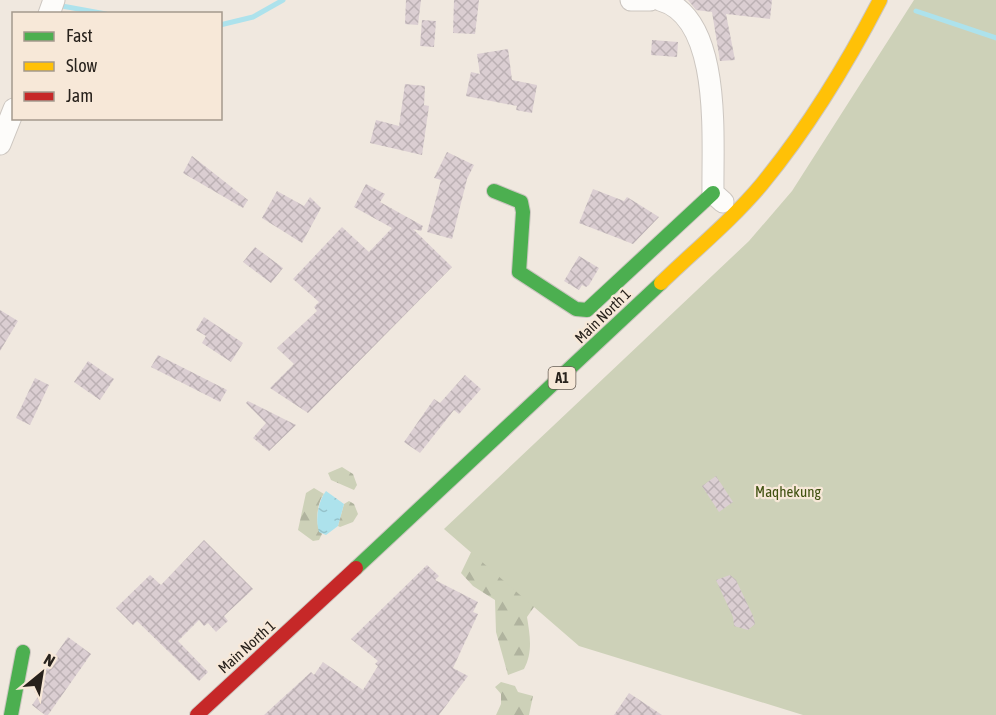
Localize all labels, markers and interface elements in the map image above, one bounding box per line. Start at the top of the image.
legend [12,12,222,120]
text: Fast [66,25,93,46]
text: Slow [66,55,97,76]
text: Jam [66,85,93,106]
street label: Main North 1 [571,285,634,346]
road number: A1 [548,367,576,389]
park label: Maqhekung [755,483,821,500]
street label: Main North 1 [215,617,279,677]
north arrow [12,643,72,703]
text: N [41,650,58,670]

